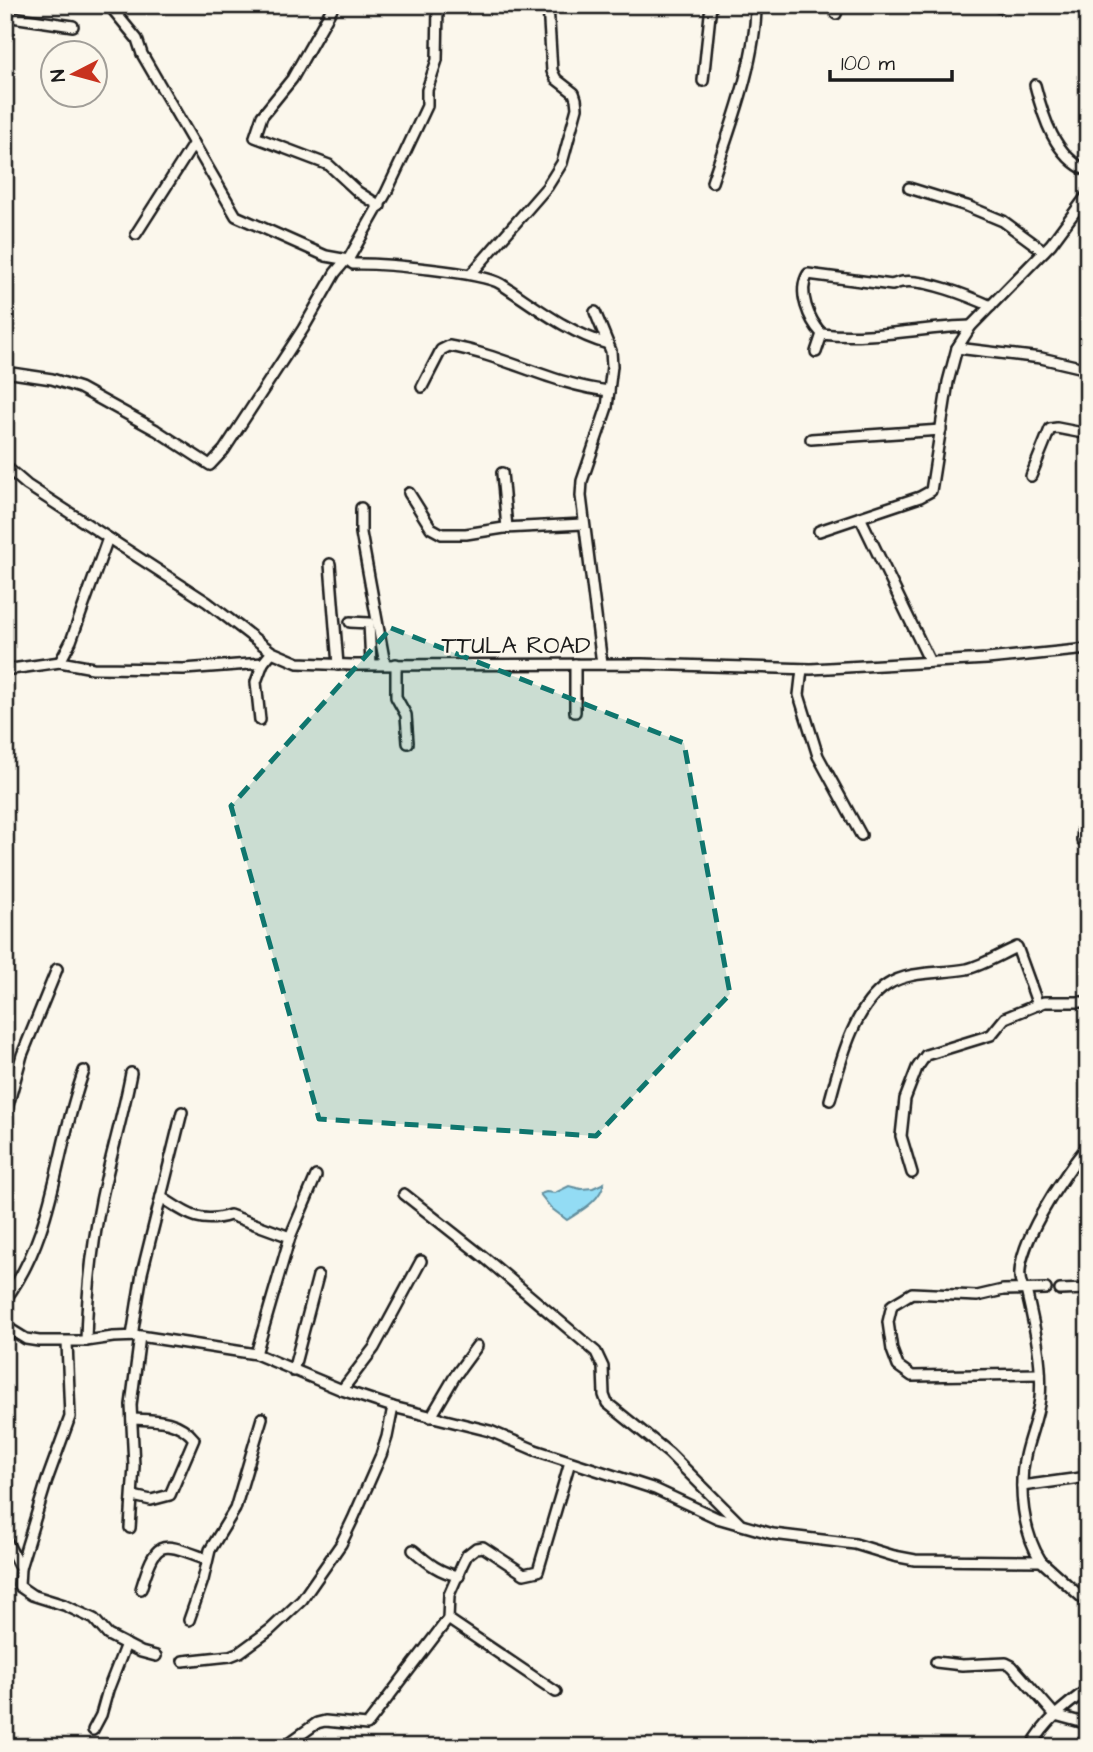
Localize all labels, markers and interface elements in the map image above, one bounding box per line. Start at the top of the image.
north arrow [38,38,108,108]
scale bar [830,38,953,82]
text: 100 m [841,49,896,78]
text: N [45,68,73,83]
street label: TTULA ROAD [441,629,591,663]

